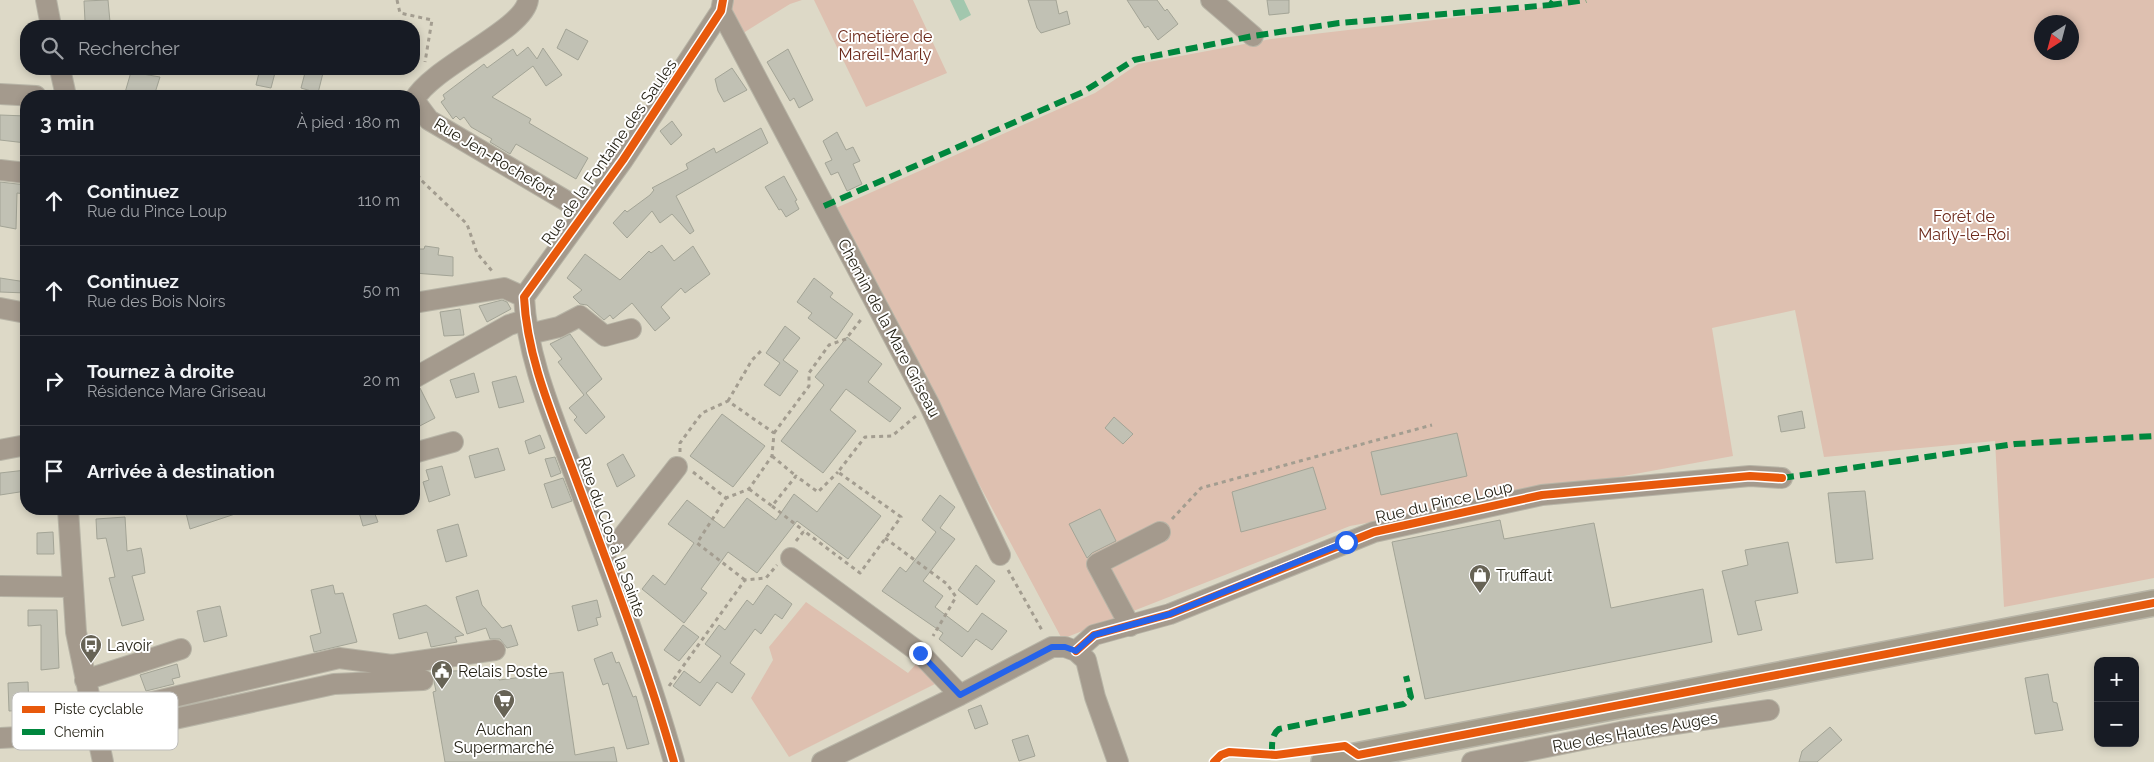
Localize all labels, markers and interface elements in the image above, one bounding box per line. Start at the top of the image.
north arrow [2034,15,2079,60]
search box [20,20,420,75]
park label: Cimetière de Mareil-Marly [838,27,932,64]
icon: search [38,34,66,62]
text: Rechercher [78,37,180,59]
street label: Rue de la Fontaine des Saules [537,55,681,249]
text: 3 min [40,110,94,135]
text: À pied · 180 m [297,113,400,132]
street label: Rue Jen-Rochefort [431,114,560,202]
text: Continuez [87,180,179,202]
icon: ahead [40,187,68,215]
text: 110 m [358,191,400,210]
text: Rue du Pince Loup [87,202,227,221]
park label: Forêt de Marly-le-Roi [1918,207,2010,244]
street label: Chemin de la Mare Griseau [834,236,944,420]
text: Continuez [87,270,179,292]
icon: ahead [40,277,68,305]
text: 50 m [363,281,400,300]
text: Rue des Bois Noirs [87,292,226,311]
text: Tournez à droite [87,360,234,382]
icon: right [40,367,68,395]
text: 20 m [363,371,400,390]
text: Résidence Mare Griseau [87,382,266,401]
street label: Rue du Clos à la Sainte [574,454,650,620]
icon: arrive [40,457,68,485]
text: Arrivée à destination [87,460,275,482]
street label: Rue du Pince Loup [1374,477,1514,527]
route start [1335,531,1358,554]
shop icon: Truffaut [1468,563,1492,594]
place label: Truffaut [1496,566,1553,585]
bus stop icon: Lavoir [79,633,103,664]
place label: Lavoir [107,636,152,655]
route end [909,642,932,665]
map controls [2094,657,2139,747]
button: + [2094,657,2139,702]
public building icon: Relais Poste [430,659,454,690]
place label: Relais Poste [458,662,548,681]
supermarket icon: Auchan Supermarché [492,688,516,719]
legend [12,692,178,750]
text: Piste cyclable [54,701,144,717]
button: − [2094,702,2139,747]
street label: Rue des Hautes Auges [1551,708,1719,756]
place label: Auchan Supermarché [454,720,554,757]
text: Chemin [54,724,104,740]

